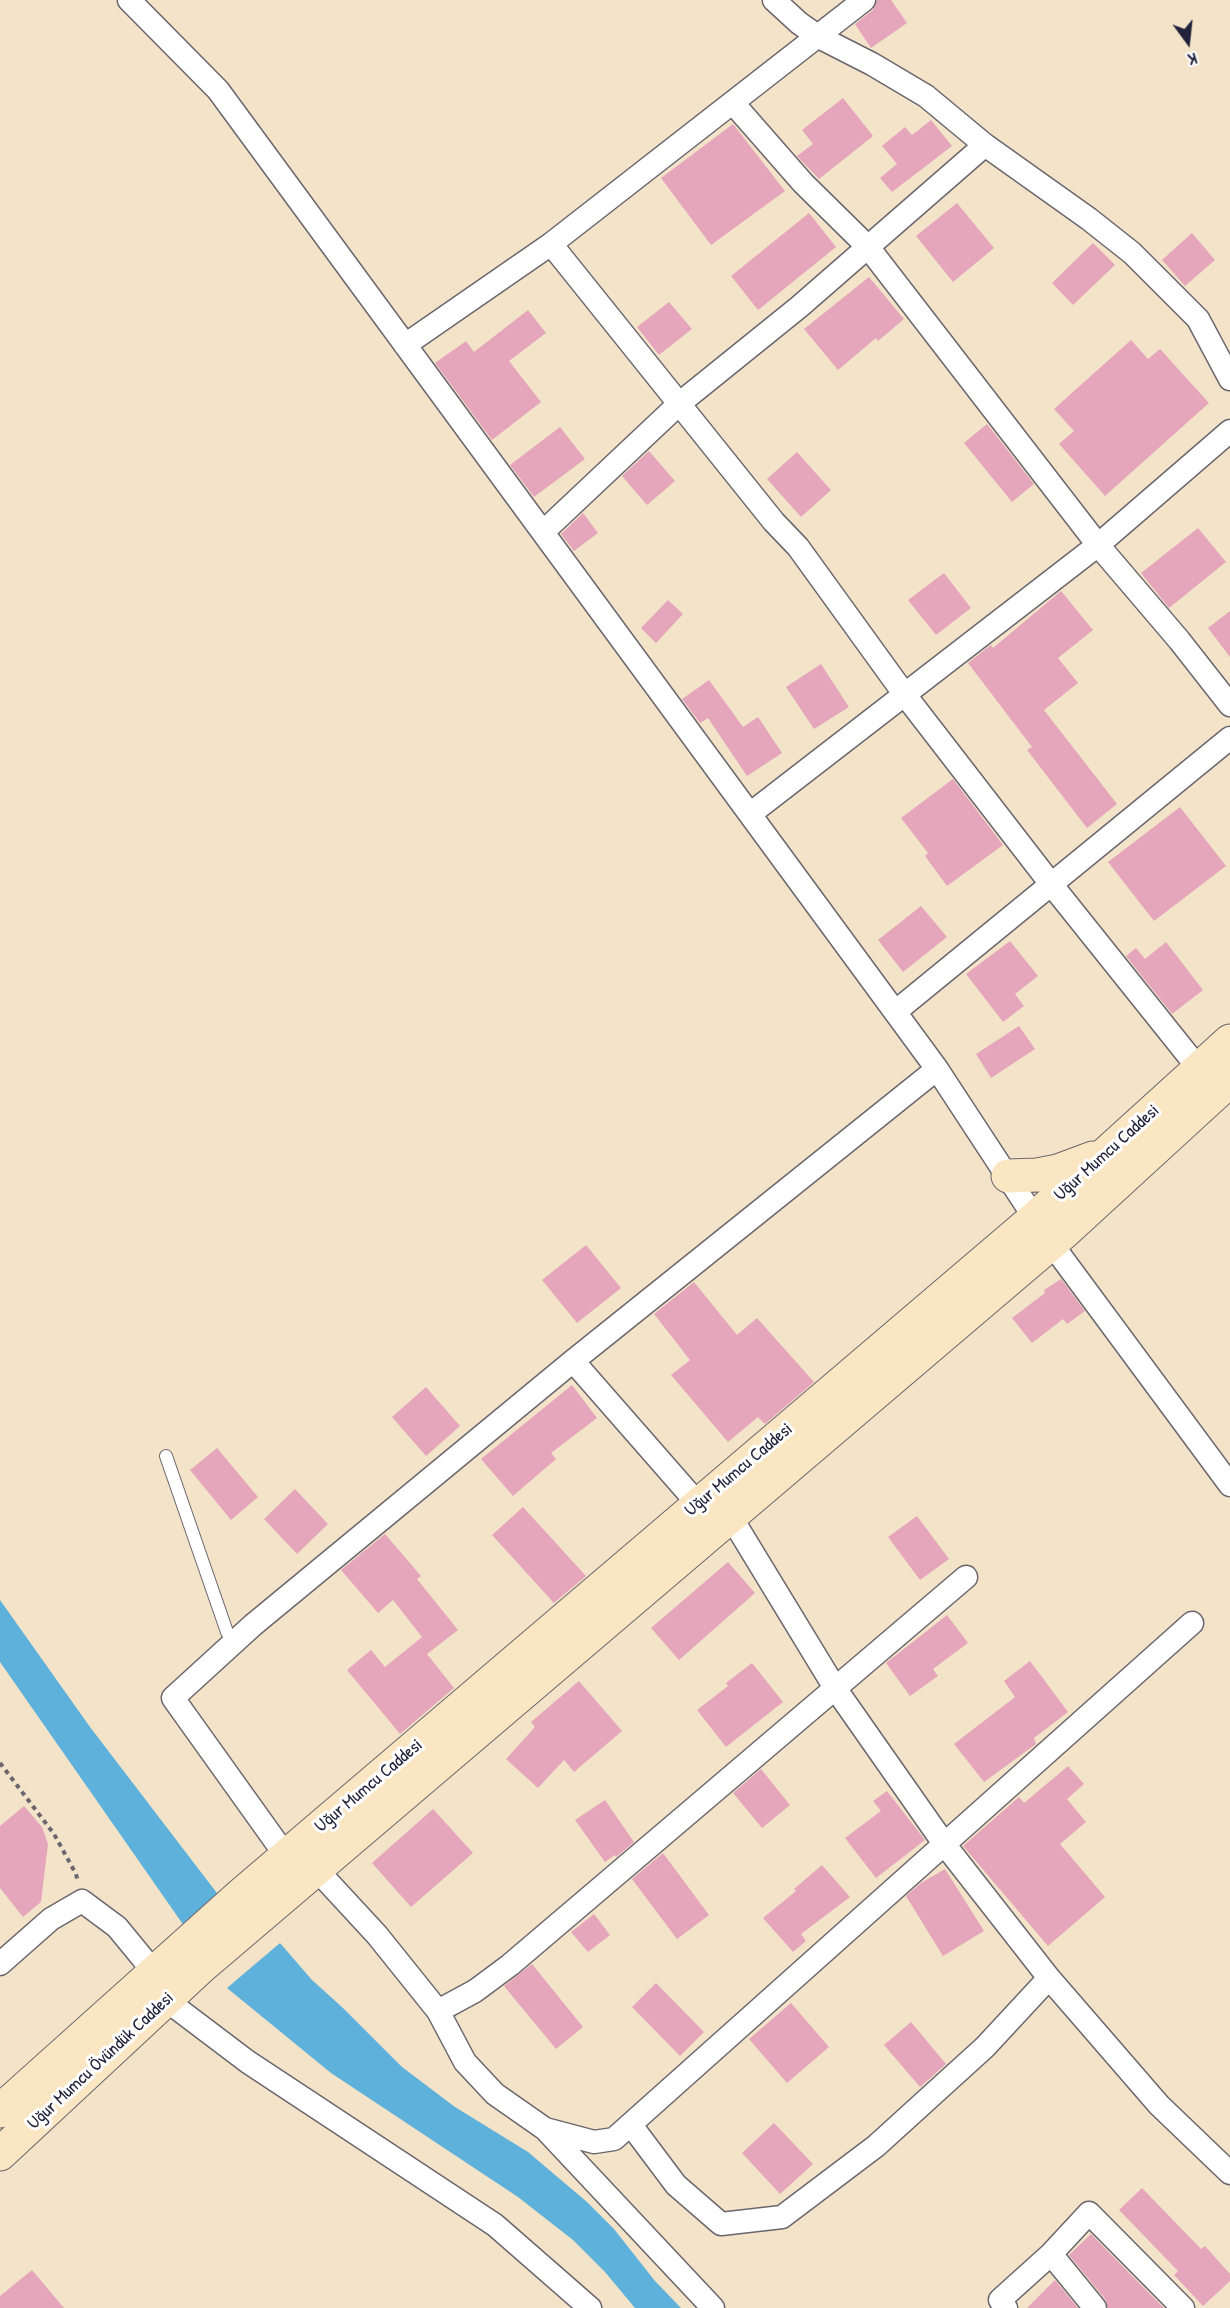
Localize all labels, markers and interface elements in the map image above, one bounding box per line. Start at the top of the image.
north arrow [1158,12,1218,72]
text: K [1186,48,1200,71]
street label: Uğur Mumcu Caddesi [1050,1100,1164,1206]
street label: Uğur Mumcu Caddesi [681,1419,797,1521]
street label: Uğur Mumcu Caddesi [311,1735,427,1837]
street label: Uğur Mumcu Övündük Caddesi [23,1988,179,2134]

